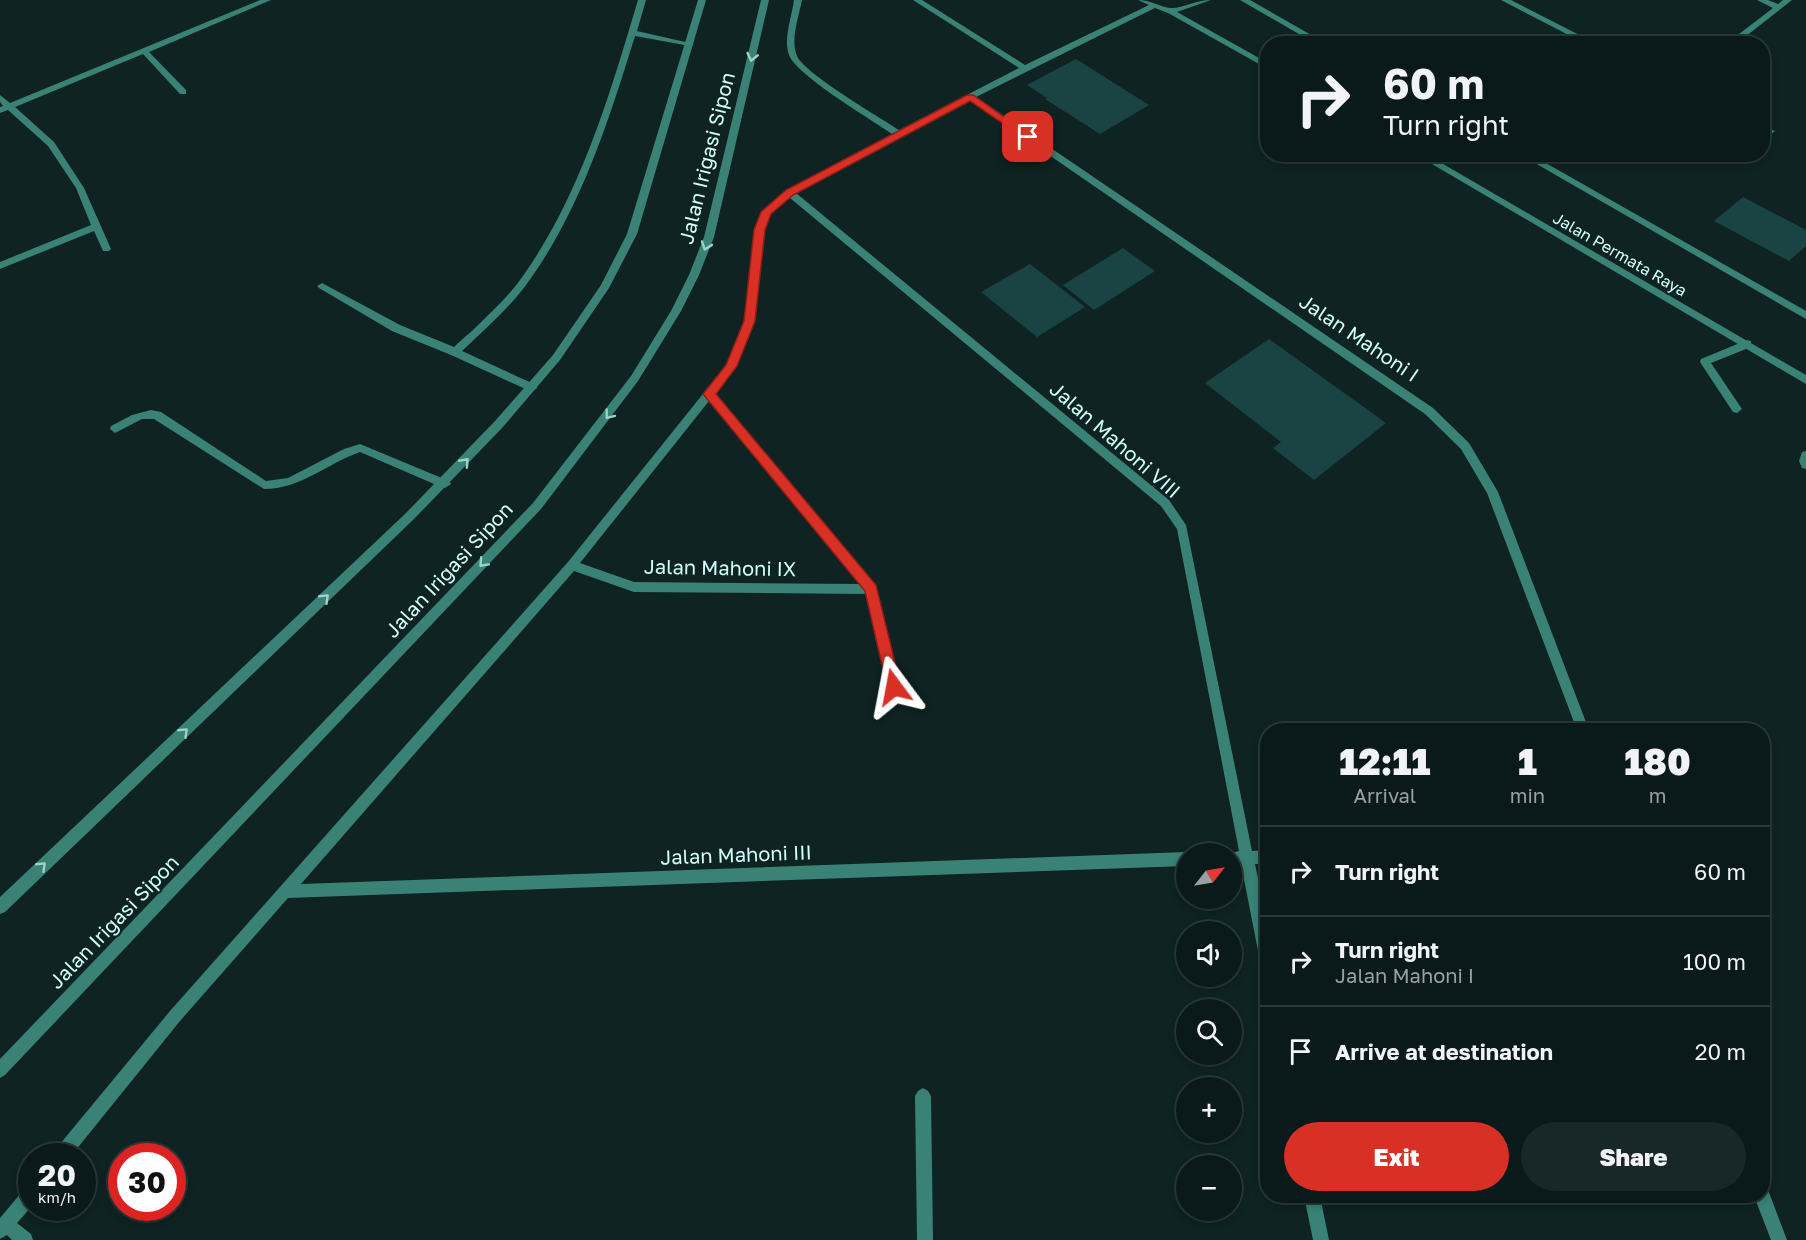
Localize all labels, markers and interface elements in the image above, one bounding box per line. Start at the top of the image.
one-way arrow [746,52,759,62]
text: 60 m [1383,58,1484,108]
icon: right [1284,60,1362,138]
street label: Jalan Irigasi Sipon [673,69,739,246]
text: Turn right [1383,109,1509,141]
pin [1002,111,1053,162]
icon: arrive [1011,120,1044,153]
street label: Jalan Permata Raya [1550,208,1690,300]
one-way arrow [701,241,713,251]
street label: Jalan Mahoni I [1295,288,1424,386]
street label: Jalan Mahoni VIII [1045,376,1186,502]
one-way arrow [605,408,616,419]
one-way arrow [458,458,469,469]
street label: Jalan Irigasi Sipon [379,497,517,642]
street label: Jalan Mahoni IX [644,554,796,580]
one-way arrow [479,556,490,567]
one-way arrow [318,594,329,605]
position arrow [862,655,926,719]
one-way arrow [177,728,187,739]
text: 12:11 [1339,740,1430,783]
text: 1 [1518,740,1537,783]
text: 180 [1624,740,1691,783]
text: Arrival [1354,783,1416,807]
text: min [1510,783,1545,807]
text: m [1649,783,1666,807]
street label: Jalan Mahoni III [660,839,812,869]
north arrow [1176,843,1242,909]
map controls [1176,843,1242,1221]
street label: Jalan Irigasi Sipon [43,850,183,993]
icon: right [1284,855,1317,888]
text: Turn right [1335,858,1439,885]
text: 60 m [1694,858,1746,885]
one-way arrow [35,863,46,874]
button: sound [1176,921,1242,987]
text: Turn right [1335,936,1439,963]
icon: right [1284,945,1317,978]
text: 100 m [1683,948,1746,975]
text: Jalan Mahoni I [1335,963,1474,987]
button: search [1176,999,1242,1065]
icon: arrive [1284,1035,1317,1068]
text: Arrive at destination [1335,1038,1553,1065]
text: 20 m [1695,1038,1746,1065]
button: + [1176,1077,1242,1143]
button: Exit [1284,1122,1509,1191]
button: Share [1521,1122,1746,1191]
speed limit sign: 30 [108,1143,186,1221]
button: − [1176,1155,1242,1221]
text: 20 [38,1157,76,1193]
text: km/h [38,1188,76,1206]

